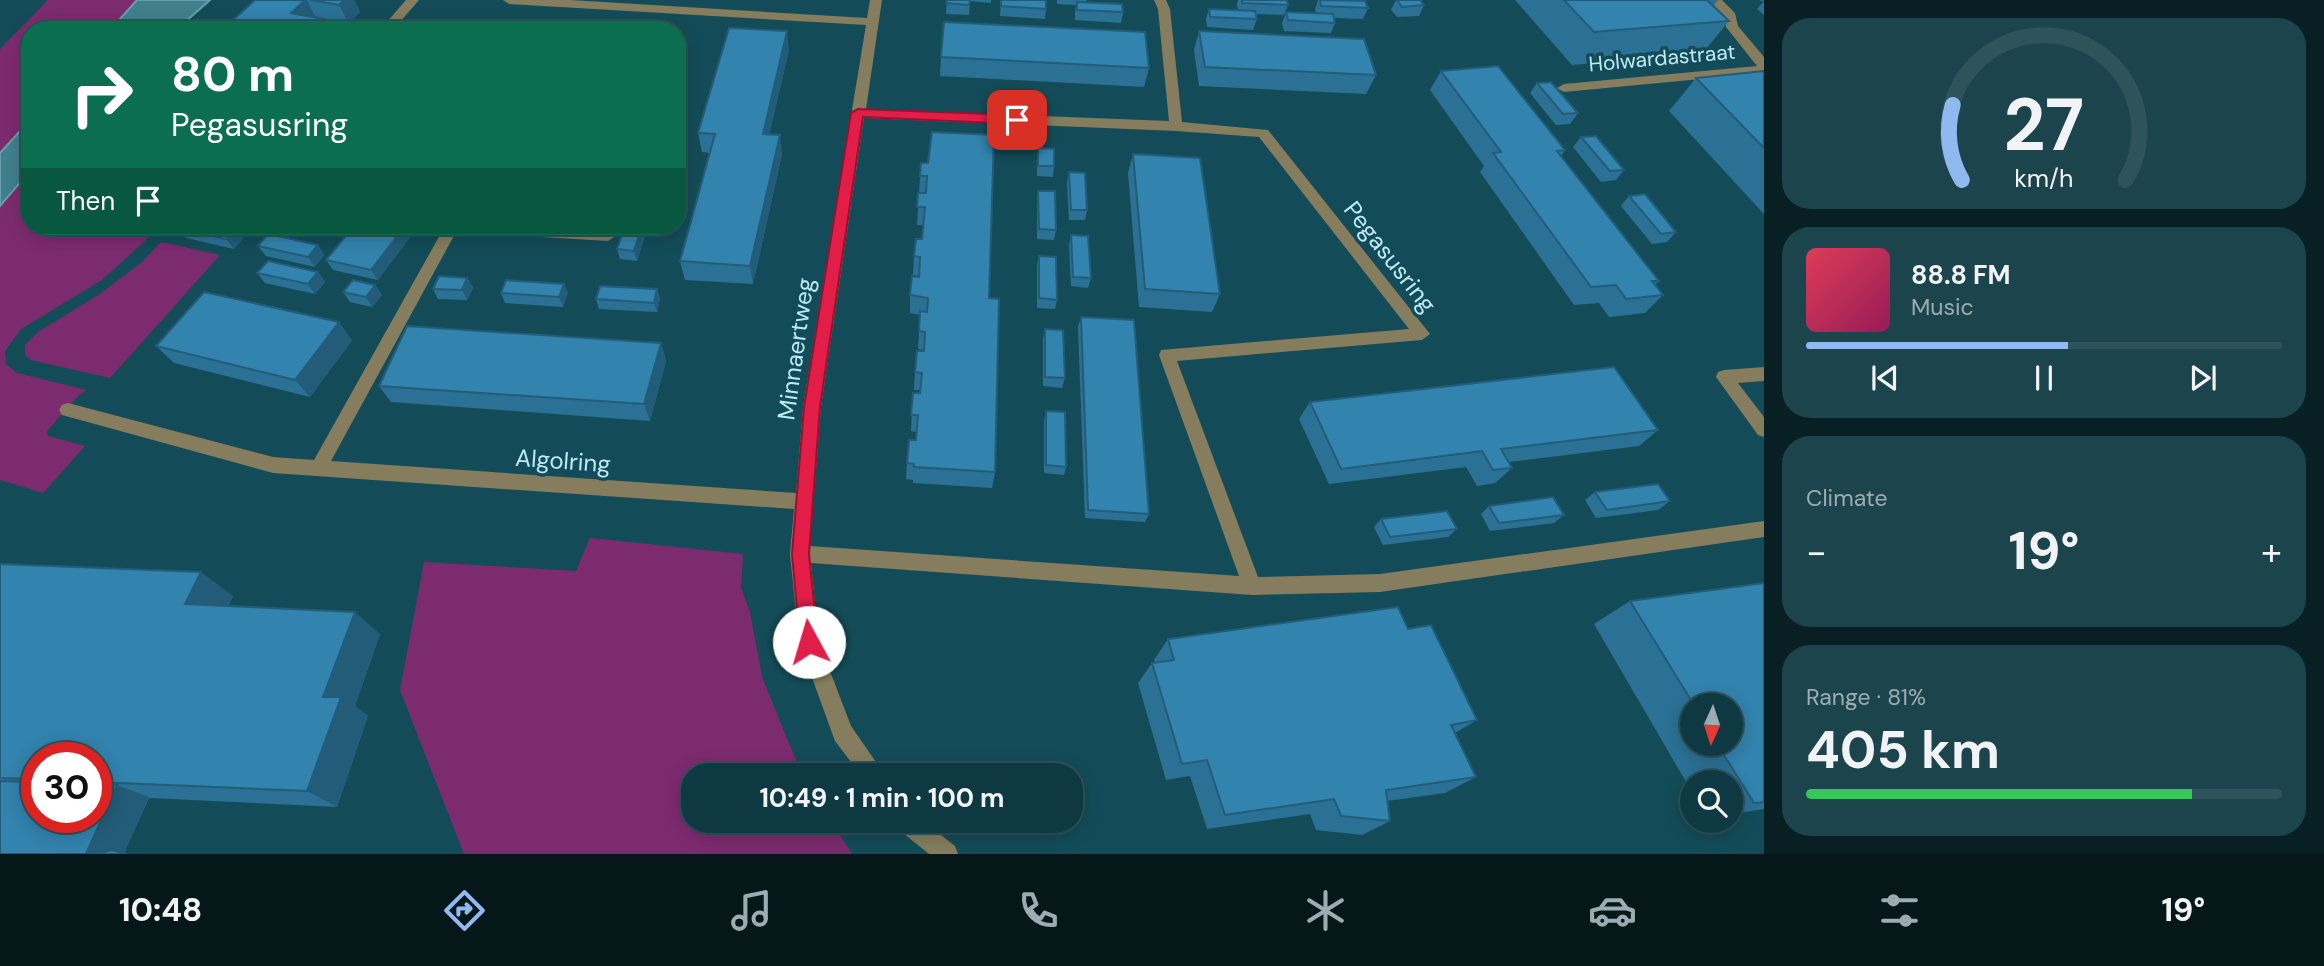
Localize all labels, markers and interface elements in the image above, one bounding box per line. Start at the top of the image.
street label: Holwardastraat [1587,38,1737,78]
text: 80 m [171,42,294,106]
icon: right [56,49,147,140]
text: 27 [2004,78,2084,173]
pin [987,90,1047,150]
icon: arrive [998,101,1036,139]
text: Pegasusring [171,104,348,146]
text: km/h [2014,161,2074,194]
icon: arrive [129,182,167,220]
text: Then [56,184,115,218]
street label: Pegasusring [1337,195,1444,319]
text: 88.8 FM [1911,258,2011,292]
street label: Minnaertweg [770,276,821,422]
text: Music [1911,292,1974,322]
icon: previous [1866,359,1904,397]
icon: pause [2025,359,2063,397]
icon: next [2184,359,2222,397]
street label: Algolring [514,442,612,479]
text: Climate [1806,483,1888,513]
text: 19° [2009,517,2079,585]
text: − [1806,527,1827,577]
text: + [2261,527,2282,577]
position arrow [772,605,846,679]
text: Range · 81% [1806,682,1926,712]
north arrow [1680,693,1743,756]
map controls [1680,693,1743,833]
text: 405 km [1806,716,2000,784]
speed limit sign: 30 [21,742,112,833]
button: search [1680,770,1743,833]
text: 10:49 · 1 min · 100 m [759,781,1005,815]
icon: directions [440,886,489,935]
icon: music [727,886,776,935]
icon: phone [1014,886,1063,935]
icon: climate [1301,886,1350,935]
icon: car [1588,886,1637,935]
icon: filters [1875,886,1924,935]
text: 10:48 [119,889,202,931]
text: 19° [2161,889,2205,931]

